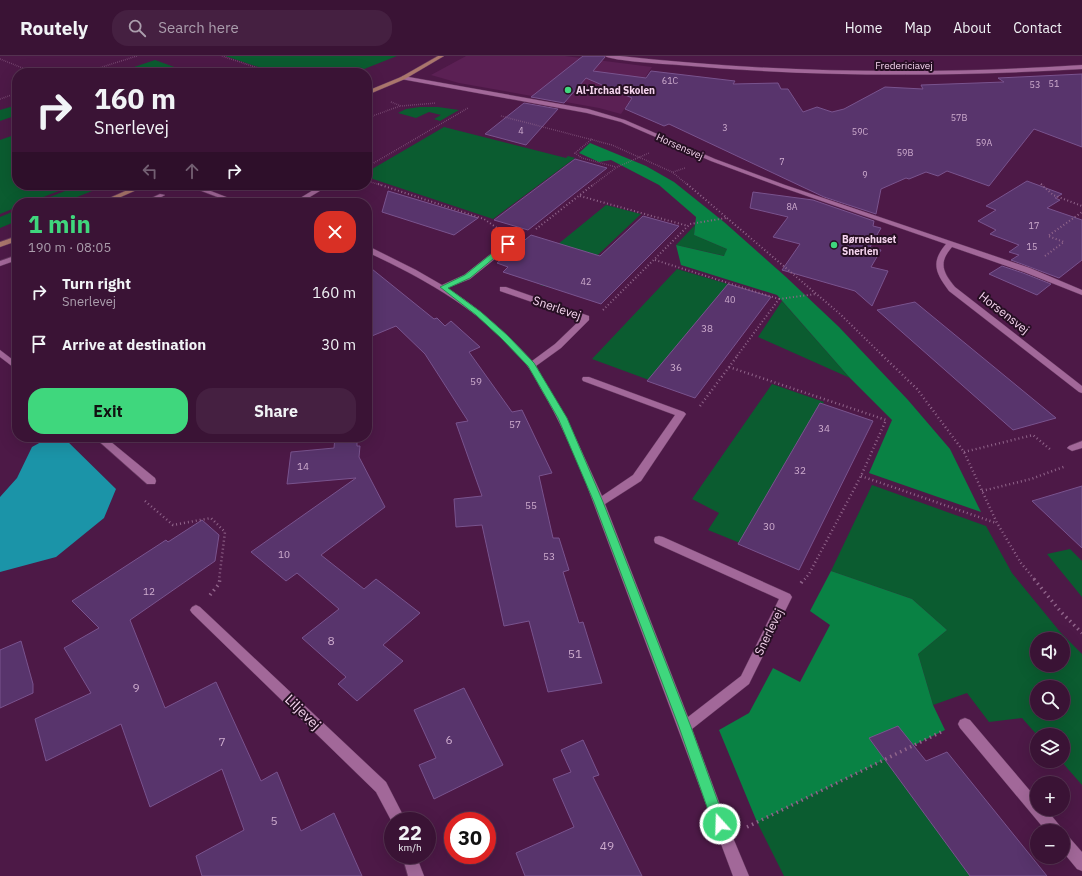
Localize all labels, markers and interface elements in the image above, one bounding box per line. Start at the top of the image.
search box [112,10,392,46]
text: Routely [20,16,88,40]
icon: search [126,17,148,39]
text: Search here [158,18,239,37]
text: Home [845,19,882,37]
text: Map [904,19,931,37]
text: About [953,19,991,37]
text: Contact [1013,19,1062,37]
street label: Fredericiavej [875,59,933,72]
house number: 61C [662,75,679,86]
house number: 51 [1049,78,1059,89]
house number: 53 [1030,79,1040,90]
text: 160 m [94,80,176,117]
icon: right [28,84,80,136]
place label: Al-Irchad Skolen [576,84,655,97]
marker: Al-Irchad Skolen [563,85,573,95]
house number: 57B [951,112,967,123]
text: Snerlevej [94,116,169,139]
house number: 3 [722,122,728,133]
house number: 4 [518,125,524,136]
house number: 59C [852,126,869,137]
street label: Horsensvej [654,130,705,163]
house number: 59A [976,137,993,148]
house number: 59B [897,147,913,158]
house number: 7 [779,156,785,167]
icon: left [139,160,161,182]
icon: ahead [181,160,203,182]
icon: right [223,160,245,182]
house number: 9 [862,169,868,180]
house number: 8A [786,201,798,212]
text: 1 min [28,208,91,240]
button: close [314,211,356,253]
house number: 17 [1029,220,1039,231]
pin [491,227,525,261]
icon: arrive [497,233,519,255]
place label: Børnehuset Snerlen [842,233,897,258]
text: 190 m · 08:05 [28,239,111,256]
marker: Børnehuset Snerlen [829,240,839,250]
house number: 15 [1027,241,1037,252]
text: Turn right [62,274,131,293]
house number: 42 [581,276,591,287]
icon: right [28,281,50,303]
text: 160 m [312,283,356,302]
street label: Horsensvej [976,288,1033,337]
street label: Snerlevej [531,292,583,323]
text: Snerlevej [62,293,116,310]
house number: 40 [725,294,735,305]
house number: 38 [701,322,713,335]
icon: arrive [28,333,50,355]
text: Arrive at destination [62,335,206,354]
text: 30 m [321,335,356,354]
house number: 36 [670,361,682,374]
house number: 59 [470,375,482,388]
button: Exit [28,388,188,434]
button: Share [196,388,356,434]
house number: 57 [509,418,521,431]
house number: 34 [818,422,830,435]
house number: 14 [297,460,309,473]
house number: 32 [794,464,806,477]
house number: 55 [525,499,537,512]
house number: 30 [763,520,775,533]
house number: 10 [278,548,290,561]
house number: 53 [543,550,555,563]
house number: 12 [143,585,155,598]
street label: Snerlevej [751,606,786,658]
map controls [1030,632,1070,864]
button: sound [1030,632,1070,672]
house number: 8 [327,633,335,648]
house number: 51 [568,646,582,661]
house number: 9 [132,680,140,695]
button: search [1030,680,1070,720]
street label: Liljevej [281,690,325,734]
button: layers [1030,728,1070,768]
house number: 6 [445,732,453,747]
house number: 7 [218,734,226,749]
button: + [1030,776,1070,816]
position arrow [699,803,741,845]
speed limit sign: 30 [444,812,496,864]
house number: 5 [270,813,278,828]
text: 22 [398,819,422,846]
button: − [1030,824,1070,864]
house number: 49 [600,838,614,853]
text: km/h [398,841,422,854]

